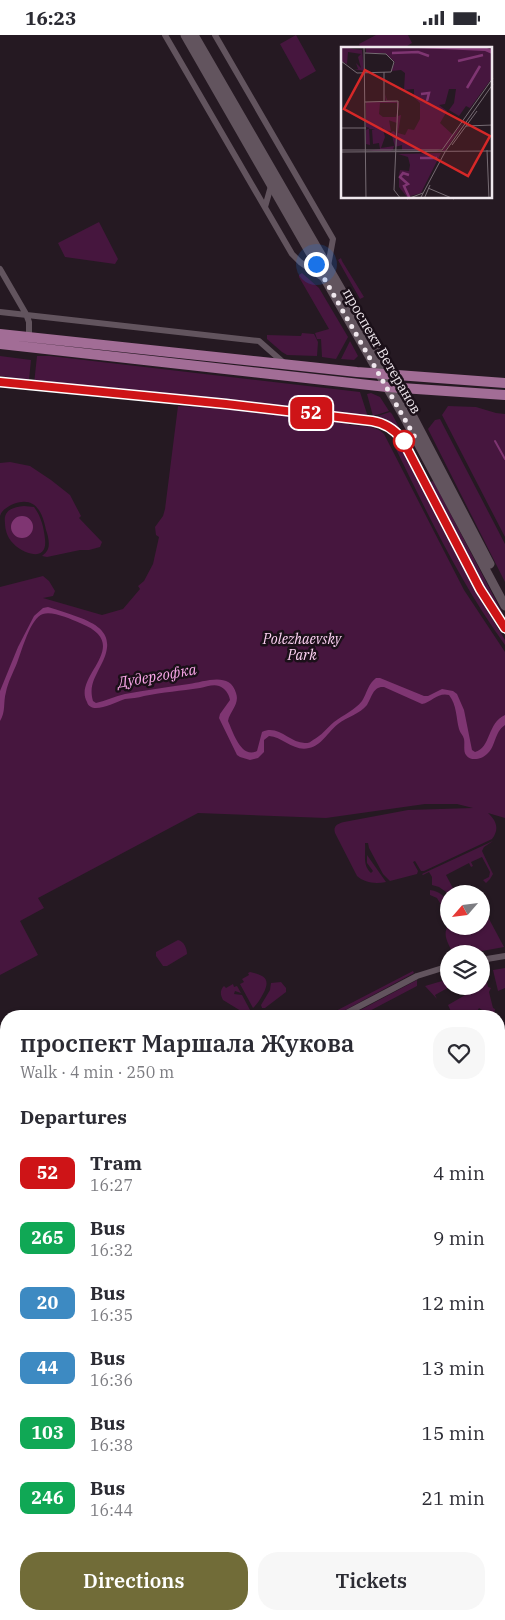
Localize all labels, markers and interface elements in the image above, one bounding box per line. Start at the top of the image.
text: 16:23 [25,6,76,30]
inset map [341,47,492,199]
your location [304,252,329,277]
street label: проспект Ветеранов [339,285,425,417]
line badge: 52 [288,397,334,429]
text: 52 [300,401,322,424]
unlabelled marker [393,430,415,452]
park label: Polezhaevsky Park [262,630,343,664]
water label: Дудергофка [114,659,199,692]
north arrow [440,885,490,935]
map controls [440,885,490,995]
button: layers [440,945,490,995]
text: проспект Маршала Жукова [20,1027,355,1059]
button: heart [433,1027,485,1079]
text: Walk · 4 min · 250 m [20,1062,174,1082]
text: Departures [20,1105,127,1129]
text: Tram [90,1151,142,1175]
text: 52 [37,1161,58,1184]
text: 4 min [433,1161,485,1185]
text: 16:27 [90,1175,133,1195]
text: Bus [90,1216,125,1240]
text: 265 [31,1226,64,1249]
text: 9 min [433,1226,485,1250]
text: 16:32 [90,1240,133,1260]
text: Bus [90,1281,125,1305]
text: 20 [37,1291,58,1314]
text: 12 min [422,1291,485,1315]
text: 16:35 [90,1305,133,1325]
text: Bus [90,1346,125,1370]
text: 44 [37,1356,58,1379]
text: 13 min [422,1356,485,1380]
text: 16:36 [90,1370,133,1390]
text: Bus [90,1411,125,1435]
text: 103 [31,1421,64,1444]
text: 15 min [422,1421,485,1445]
text: 16:38 [90,1435,133,1455]
text: Bus [90,1476,125,1500]
text: 246 [31,1486,64,1509]
text: 21 min [422,1486,485,1510]
text: 16:44 [90,1500,133,1520]
button: Directions [20,1552,248,1610]
button: Tickets [258,1552,485,1610]

